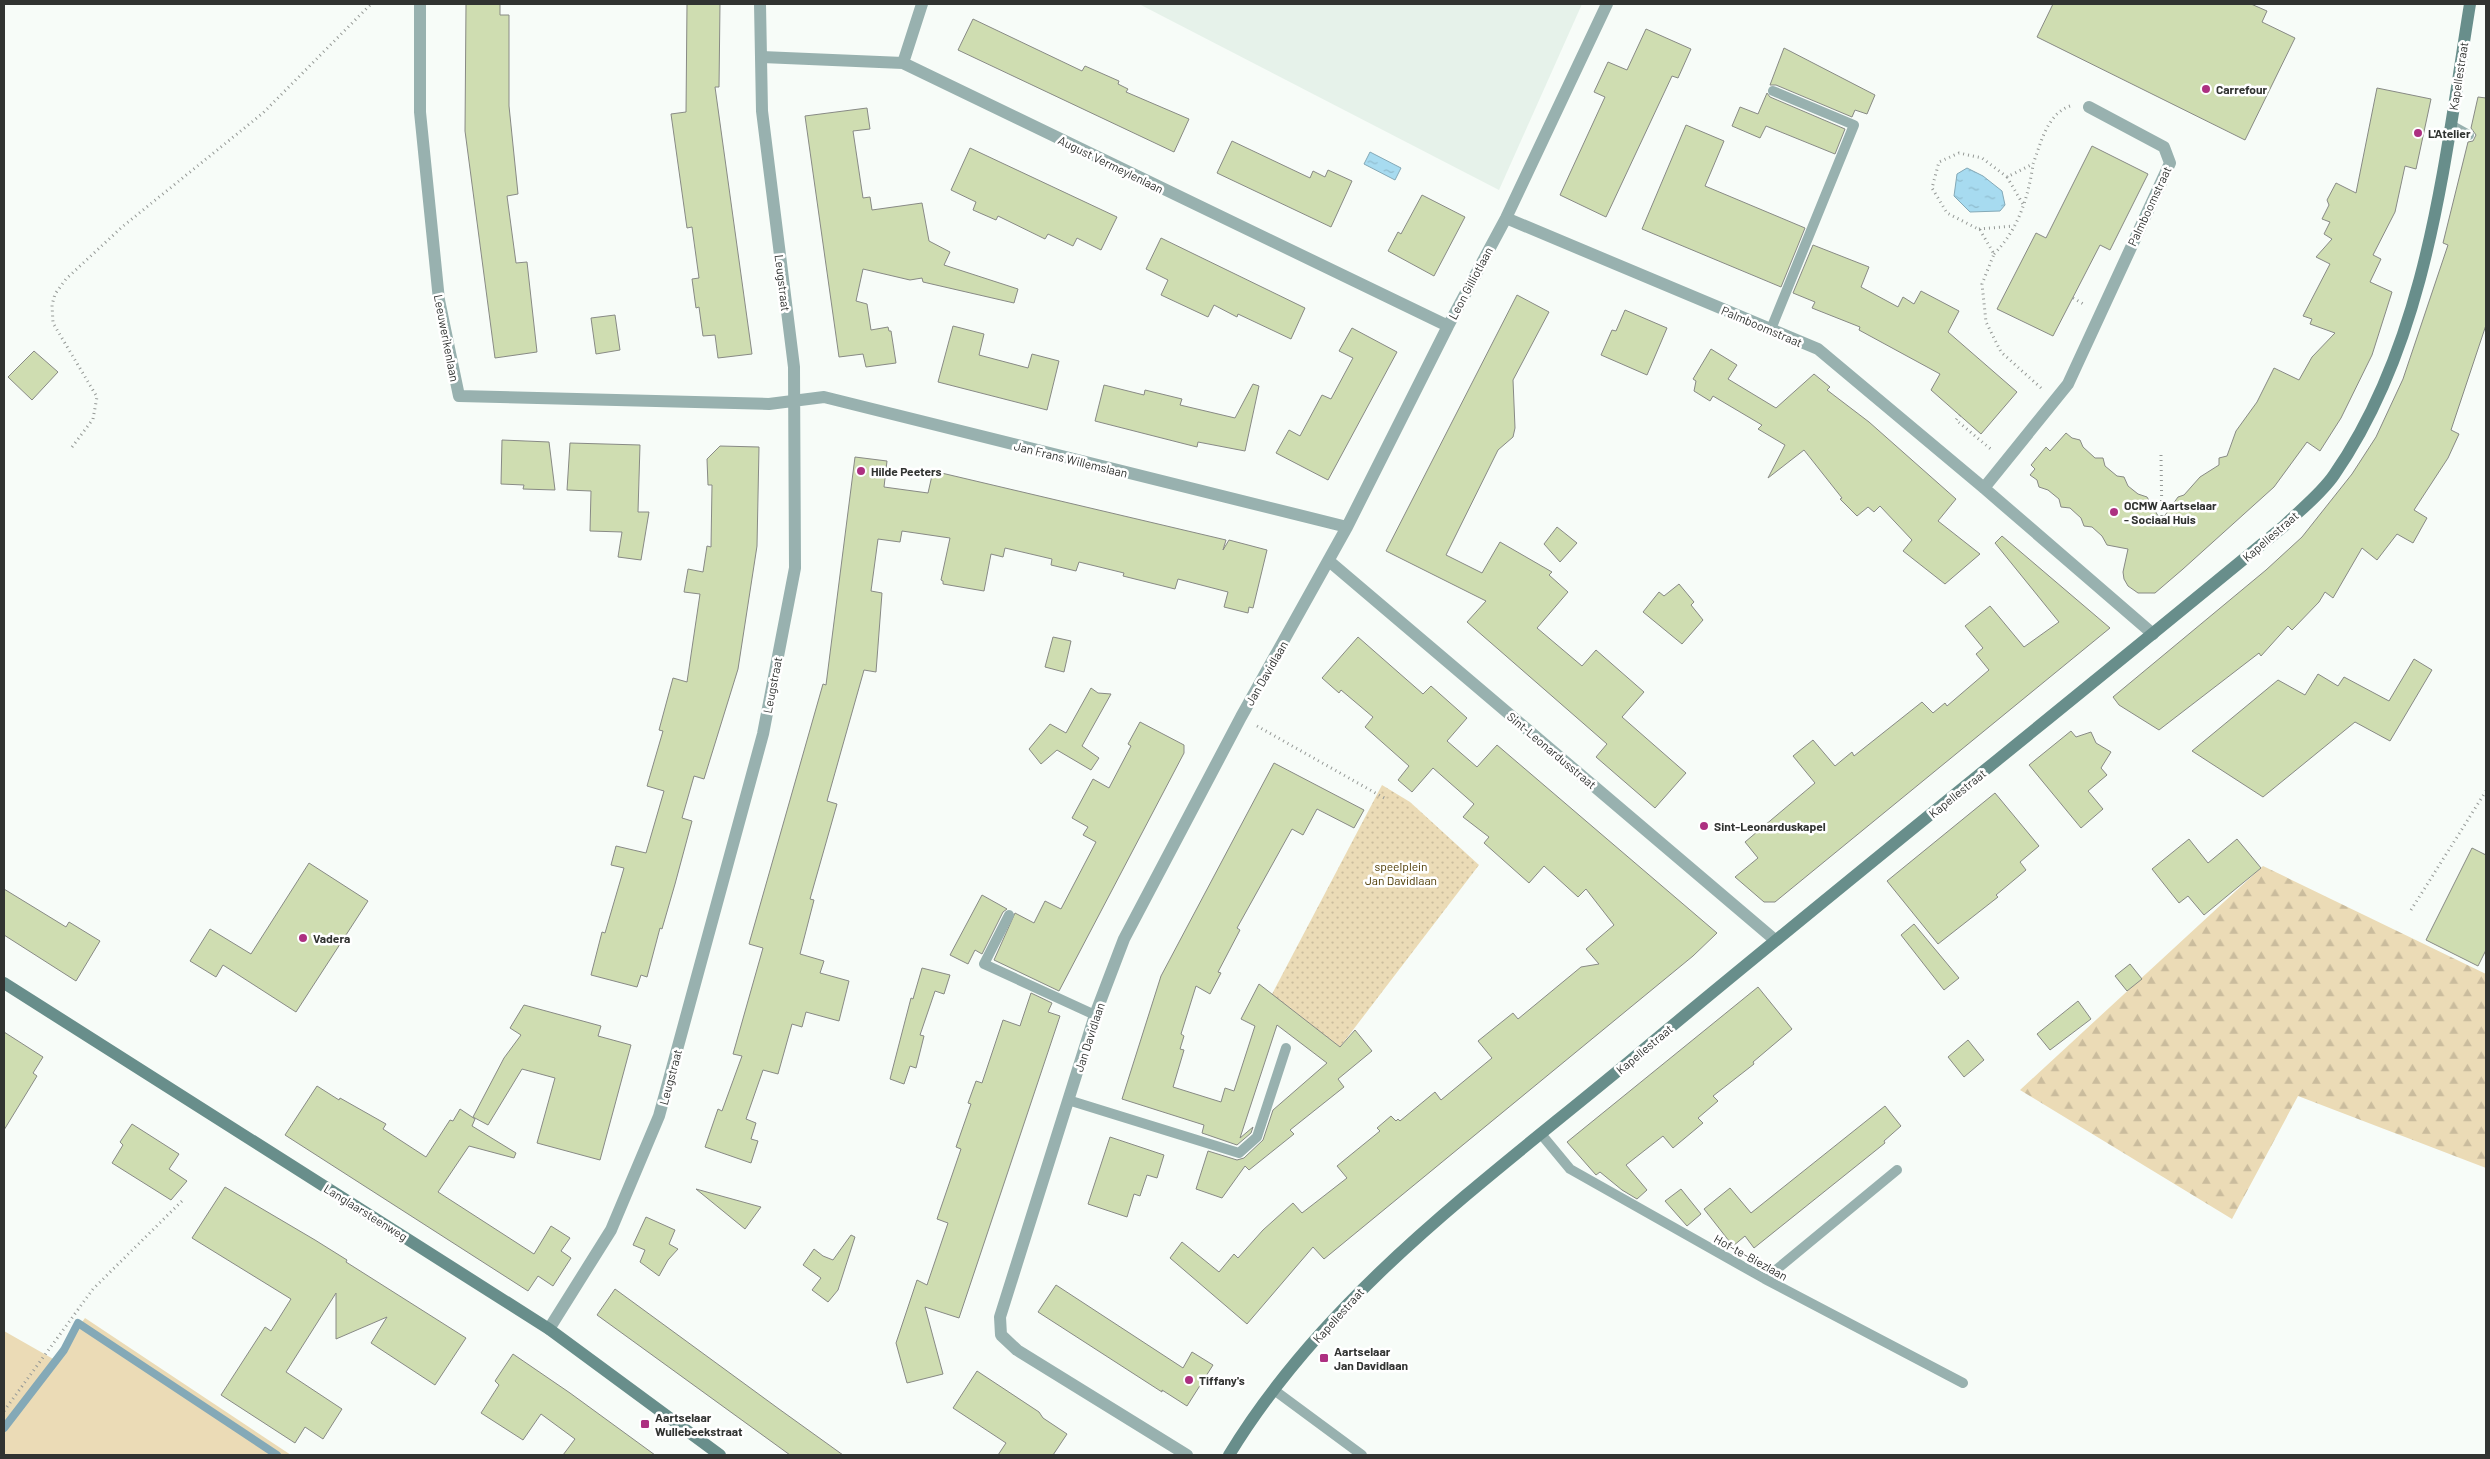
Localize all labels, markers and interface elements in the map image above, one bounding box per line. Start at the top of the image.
street label: Kapellestraat [2446,41,2470,111]
place label: Carrefour [2216,82,2268,96]
marker: Carrefour [2200,83,2212,95]
place label: L'Atelier [2428,126,2471,140]
marker: L'Atelier [2412,127,2424,139]
street label: August Vermeylenlaan [1056,132,1166,196]
street label: Palmboomstraat [2124,164,2174,248]
street label: Leon Gilliotlaan [1445,244,1495,322]
street label: Leugstraat [773,254,793,312]
street label: Leeuwerikenlaan [432,293,462,383]
street label: Palmboomstraat [1719,303,1805,349]
street label: Jan Frans Willemslaan [1013,438,1129,480]
place label: Hilde Peeters [871,464,942,478]
marker: Hilde Peeters [855,465,867,477]
place label: OCMW Aartselaar - Sociaal Huis [2124,498,2217,526]
marker: OCMW Aartselaar - Sociaal Huis [2108,506,2120,518]
street label: Kapellestraat [2239,508,2301,564]
street label: Jan Davidlaan [1242,638,1290,708]
street label: Leugstraat [760,656,784,714]
street label: Sint-Leonardusstraat [1505,709,1599,791]
street label: Kapellestraat [1926,766,1988,820]
place label: Sint-Leonarduskapel [1714,819,1826,833]
marker: Sint-Leonarduskapel [1698,820,1710,832]
park label: speelplein Jan Davidlaan [1365,859,1437,887]
place label: Vadera [313,931,350,945]
marker: Vadera [297,932,309,944]
street label: Jan Davidlaan [1071,1001,1107,1073]
street label: Kapellestraat [1613,1021,1675,1077]
street label: Leugstraat [656,1048,684,1106]
street label: Langlaarsteenweg [322,1181,410,1243]
street label: Hof-te-Biezlaan [1712,1231,1790,1283]
street label: Kapellestraat [1310,1285,1366,1345]
place label: Aartselaar Jan Davidlaan [1334,1344,1408,1372]
marker: Aartselaar Jan Davidlaan [1318,1352,1330,1364]
place label: Tiffany's [1199,1373,1245,1387]
marker: Tiffany's [1183,1374,1195,1386]
place label: Aartselaar Wullebeekstraat [655,1410,743,1438]
marker: Aartselaar Wullebeekstraat [639,1418,651,1430]

